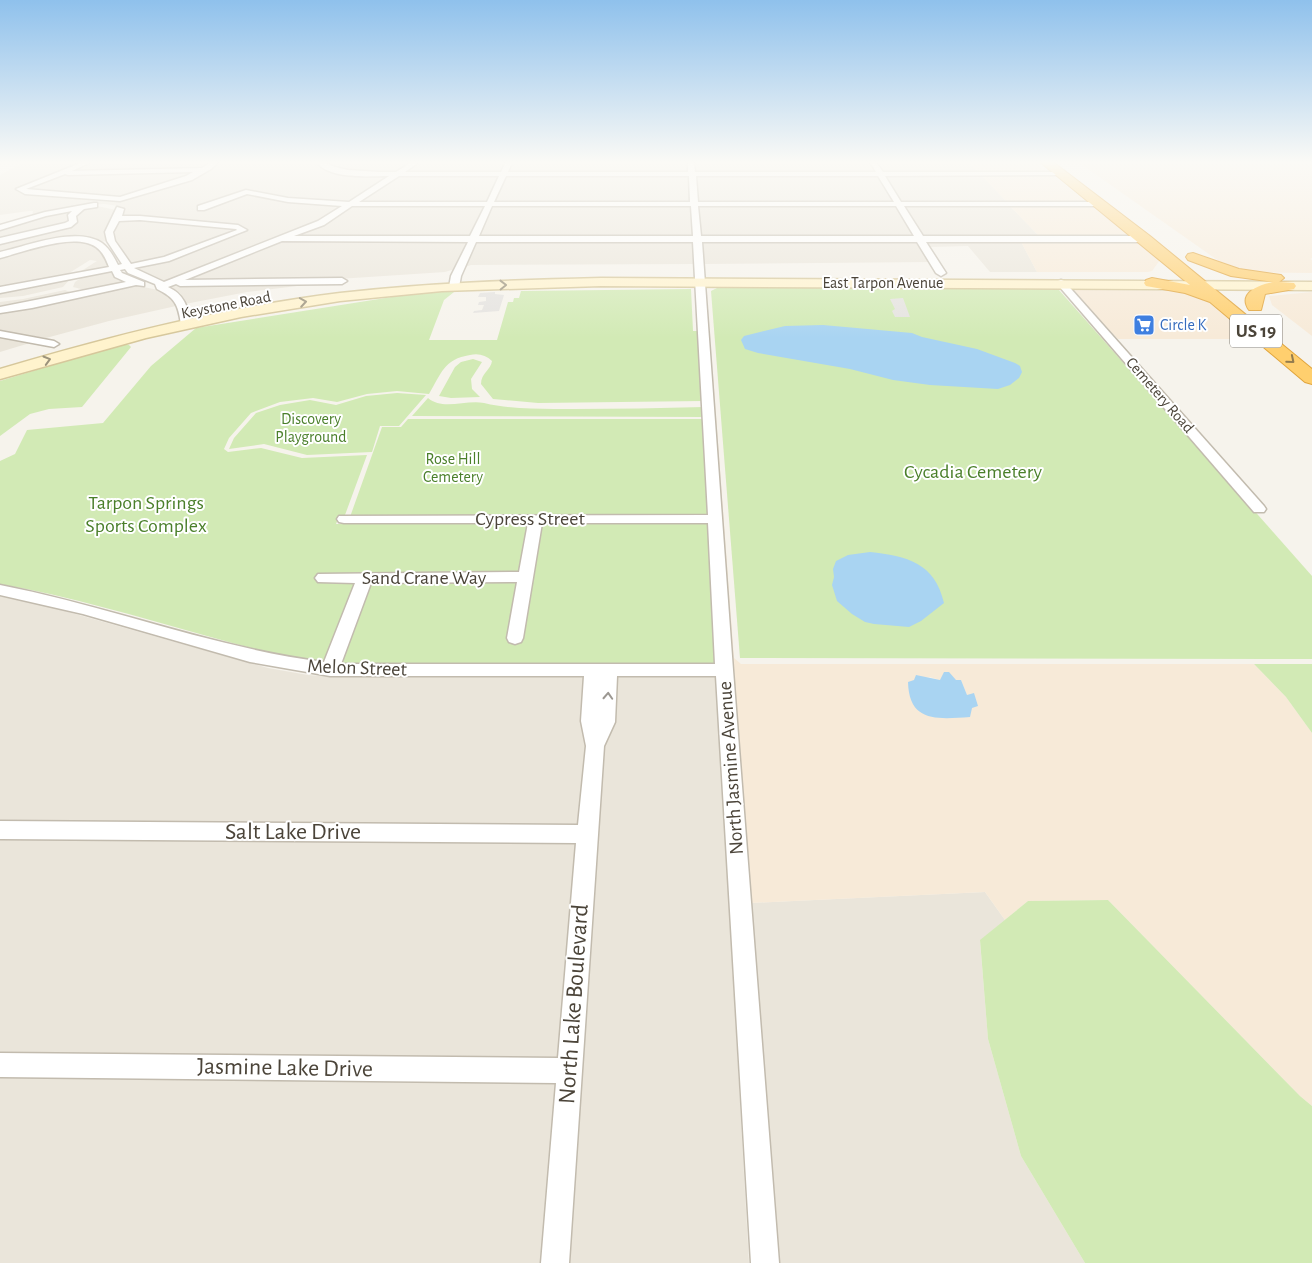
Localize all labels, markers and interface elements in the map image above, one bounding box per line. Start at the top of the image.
street label: East Tarpon Avenue [822,275,944,291]
one-way arrow [499,279,507,290]
street label: Keystone Road [180,288,272,323]
one-way arrow [298,298,307,308]
supermarket icon: Circle K [1132,313,1156,337]
road number: US 19 [1230,314,1282,348]
place label: Circle K [1160,317,1206,333]
street label: Cemetery Road [1122,354,1197,437]
one-way arrow [1285,354,1294,363]
one-way arrow [42,355,50,365]
park label: Discovery Playground [275,411,347,446]
park label: Rose Hill Cemetery [423,451,483,486]
park label: Cycadia Cemetery [904,462,1042,482]
park label: Tarpon Springs Sports Complex [85,493,207,536]
street label: Cypress Street [475,509,585,529]
street label: Sand Crane Way [362,568,487,588]
street label: Melon Street [307,656,408,680]
street label: North Jasmine Avenue [715,681,747,855]
one-way arrow [602,692,613,700]
street label: Salt Lake Drive [225,820,361,844]
street label: North Lake Boulevard [555,903,593,1105]
street label: Jasmine Lake Drive [197,1054,373,1082]

